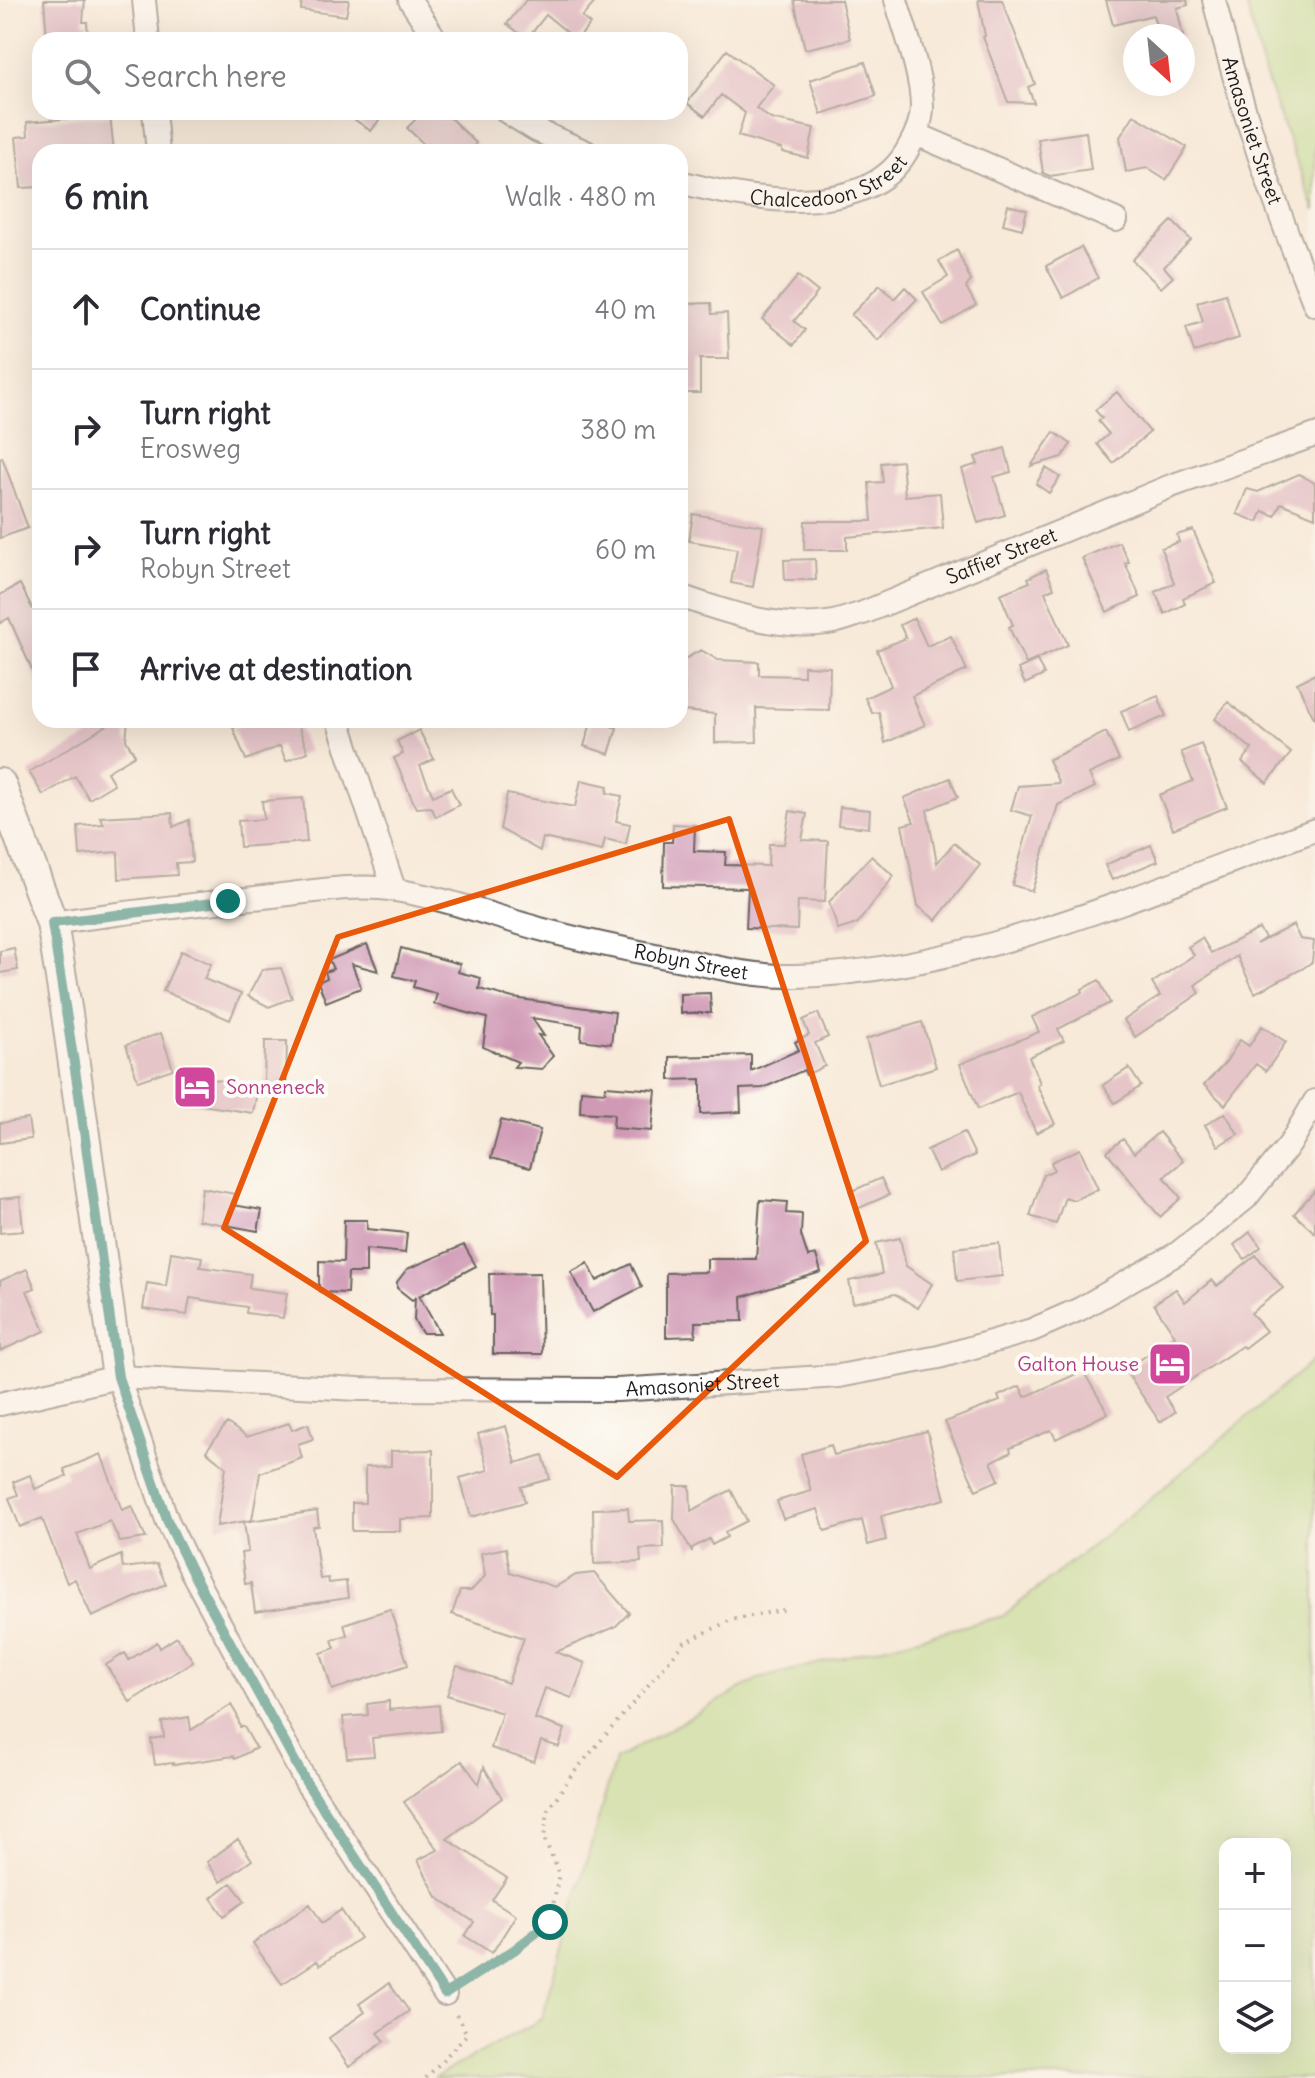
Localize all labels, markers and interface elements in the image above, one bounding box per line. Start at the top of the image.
north arrow [1123,24,1195,96]
search box [32,32,688,120]
icon: search [60,54,104,98]
street label: Amasoniet Street [1217,54,1288,208]
text: Search here [124,57,287,95]
street label: Chalcedoon Street [748,150,912,212]
text: 6 min [64,175,149,218]
text: Walk · 480 m [505,180,656,213]
icon: ahead [64,287,108,331]
text: Continue [140,290,261,328]
text: 40 m [595,293,656,326]
text: Turn right [140,394,271,432]
icon: right [64,407,108,451]
text: 380 m [580,413,656,446]
text: Erosweg [140,432,241,465]
text: Turn right [140,514,271,552]
street label: Saffier Street [942,521,1060,589]
icon: right [64,527,108,571]
text: 60 m [595,533,656,566]
text: Robyn Street [140,552,291,585]
icon: arrive [64,647,108,691]
text: Arrive at destination [140,650,412,688]
route end [210,883,246,919]
street label: Robyn Street [632,938,750,985]
hotel icon: Sonneneck [171,1063,219,1111]
place label: Sonneneck [226,1074,325,1099]
hotel icon: Galton House [1146,1340,1194,1388]
place label: Galton House [1017,1351,1139,1376]
street label: Amasoniet Street [625,1367,780,1401]
map controls [1219,1838,1291,2054]
button: + [1219,1838,1291,1910]
route start [532,1904,568,1940]
button: − [1219,1910,1291,1982]
button: layers [1219,1982,1291,2054]

